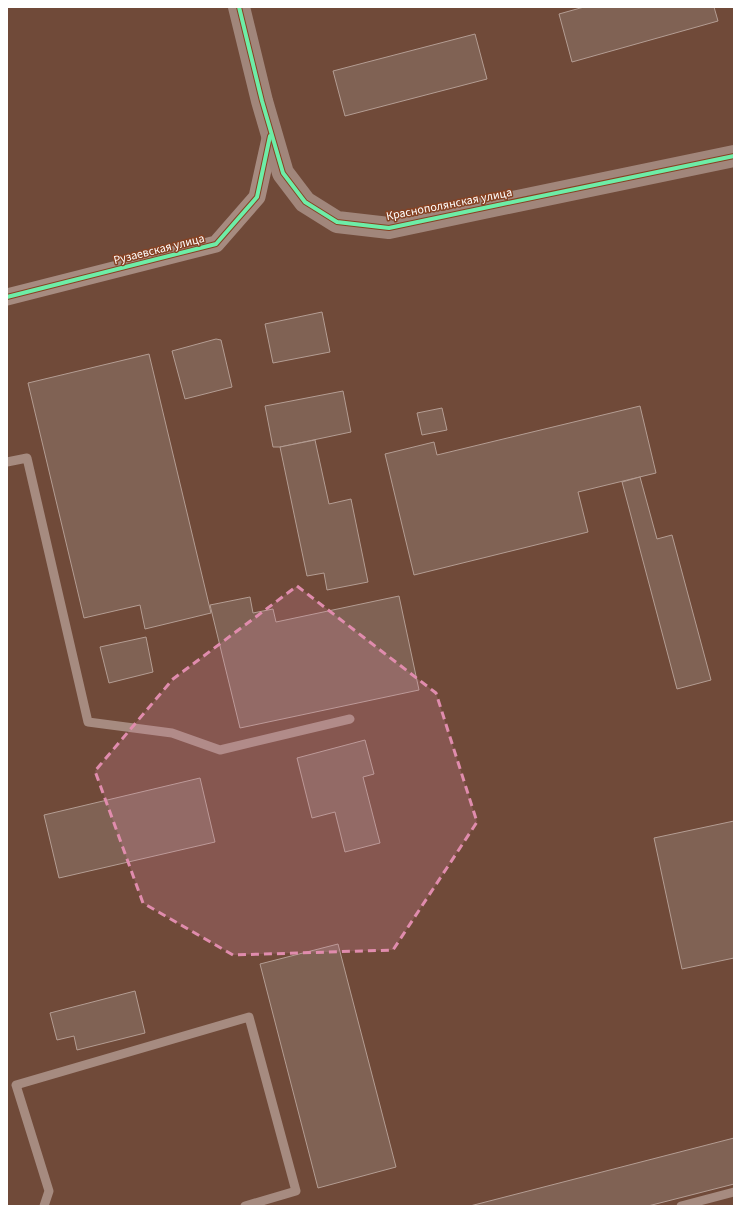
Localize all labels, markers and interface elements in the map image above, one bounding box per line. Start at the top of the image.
street label: Краснополянская улица [385,184,514,225]
street label: Рузаевская улица [112,230,206,269]

